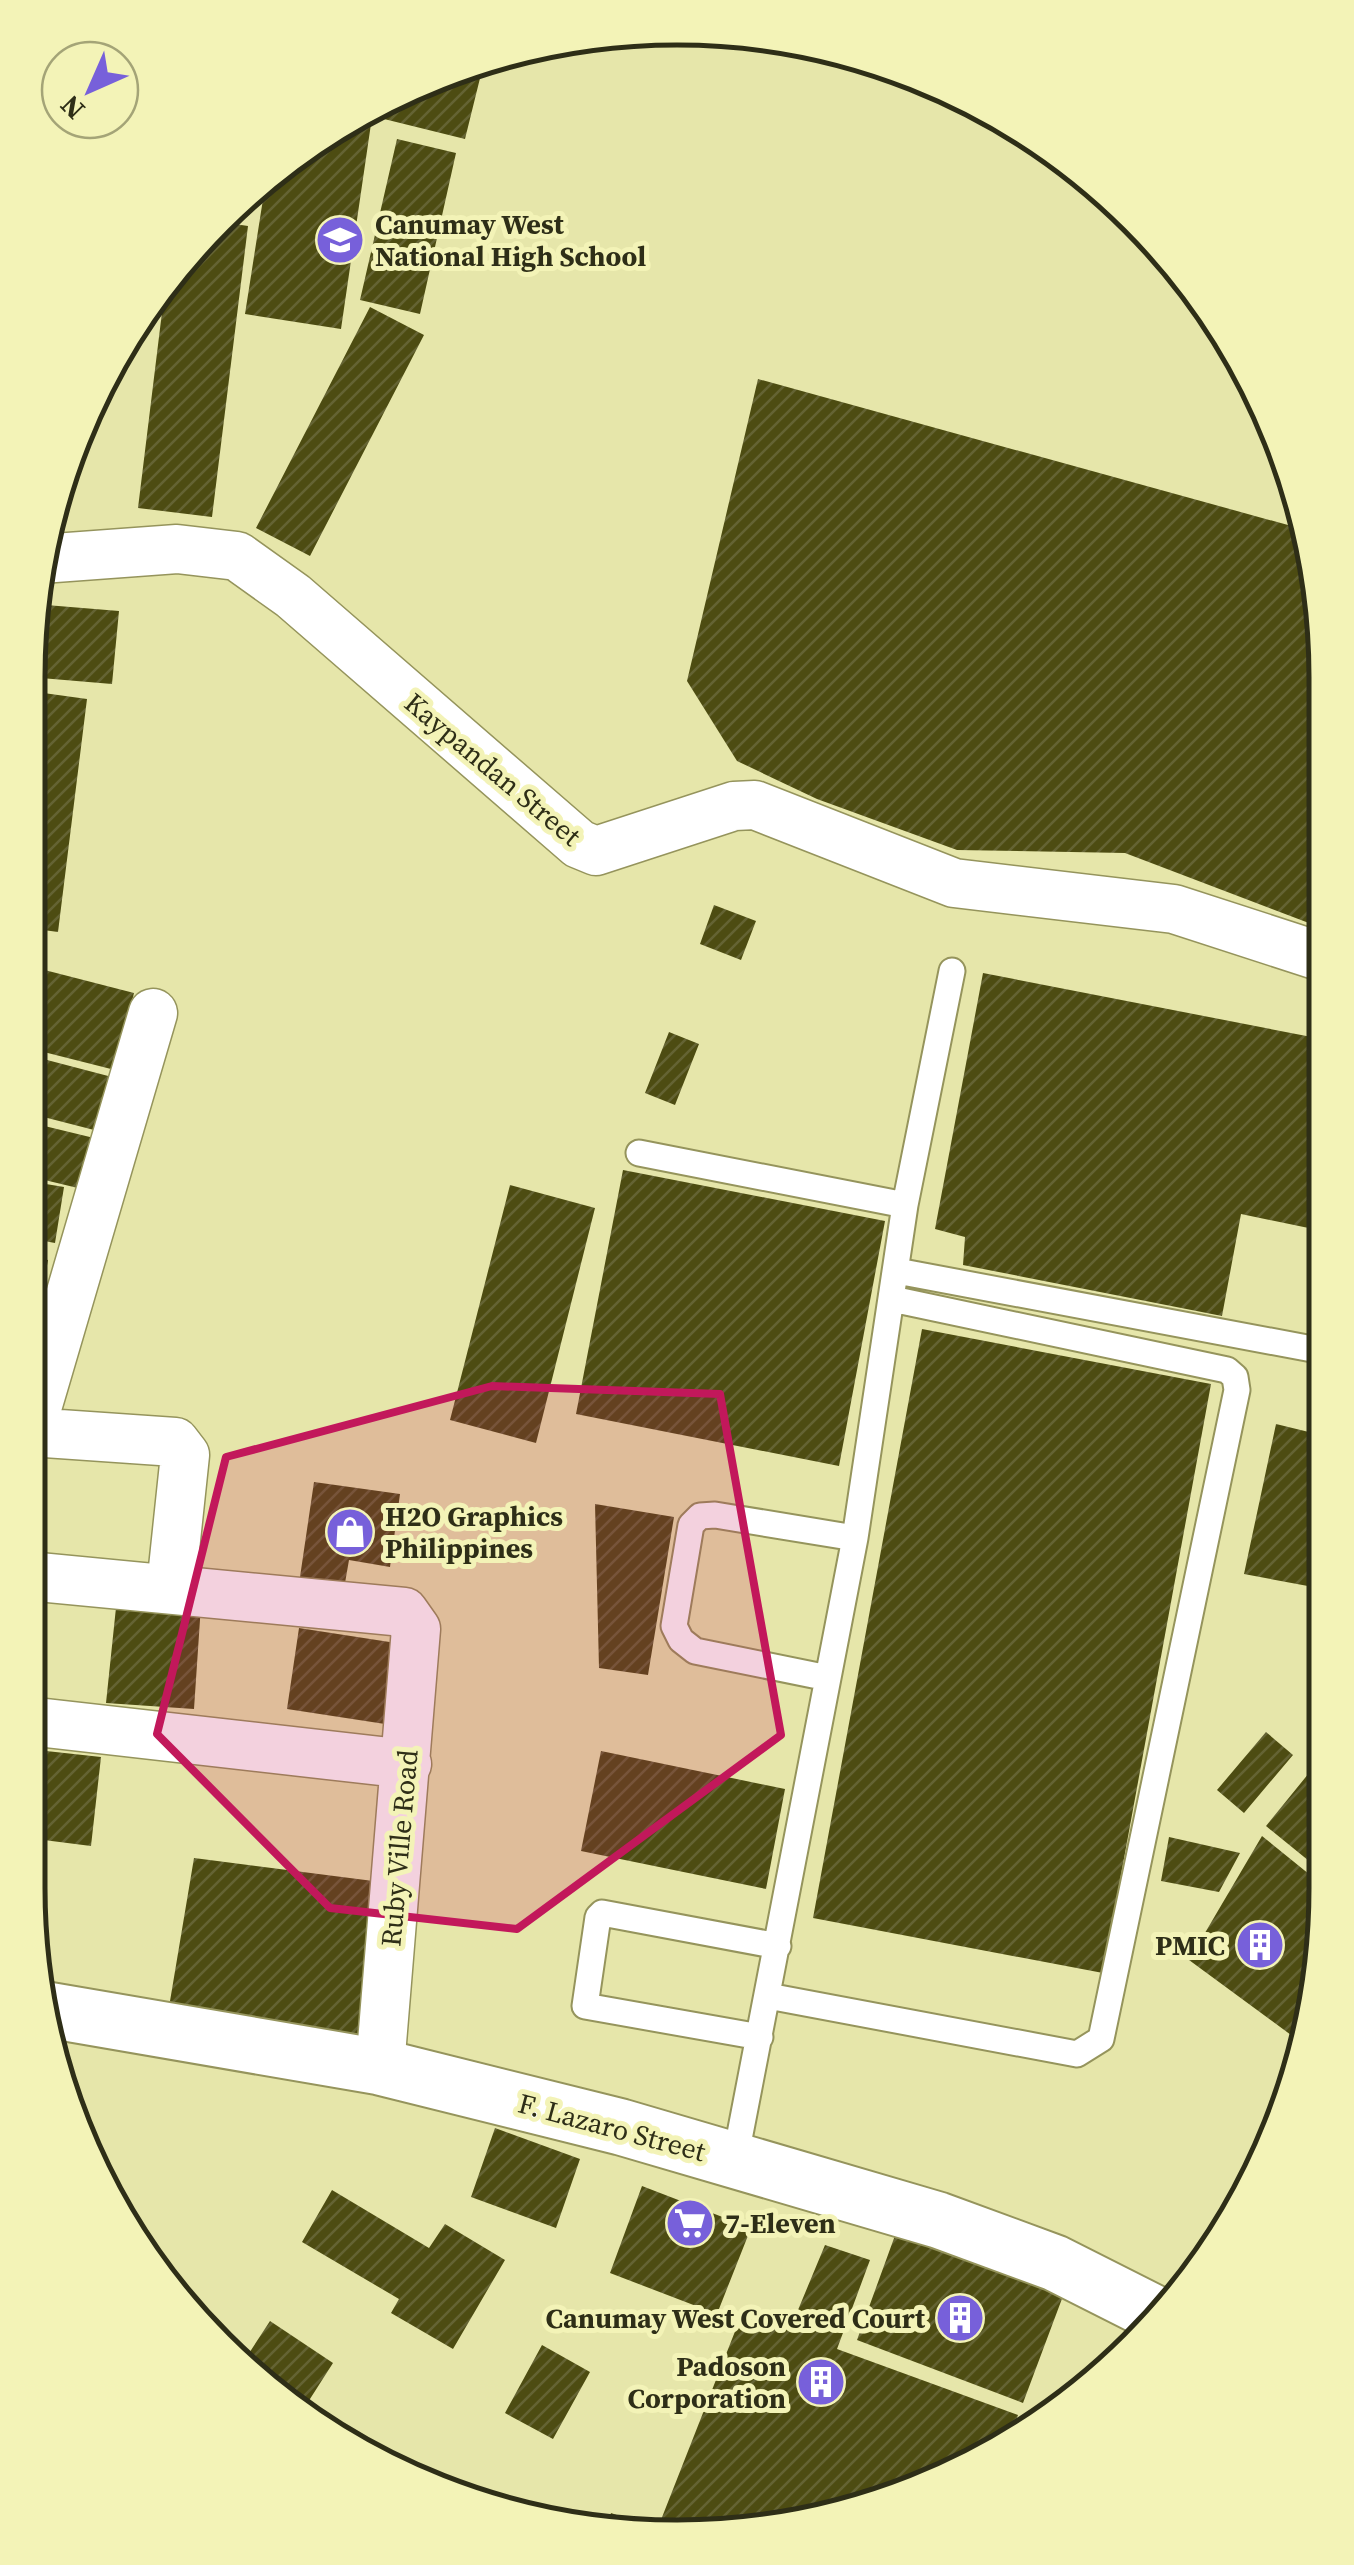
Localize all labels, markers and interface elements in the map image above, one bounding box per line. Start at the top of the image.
north arrow [40,40,140,140]
text: N [52,87,93,128]
place label: Canumay West National High School [375,205,646,275]
school or university icon: Canumay West National High School [314,214,366,266]
street label: Kaypandan Street [397,684,590,855]
place label: H2O Graphics Philippines [385,1497,563,1567]
shop icon: H2O Graphics Philippines [324,1506,376,1558]
street label: Ruby Ville Road [371,1748,427,1948]
building icon: PMIC [1234,1919,1286,1971]
place label: PMIC [1155,1926,1225,1964]
street label: F. Lazaro Street [514,2084,711,2170]
supermarket icon: 7-Eleven [664,2197,716,2249]
place label: 7-Eleven [725,2204,836,2242]
building icon: Canumay West Covered Court [934,2292,986,2344]
place label: Canumay West Covered Court [546,2299,926,2337]
place label: Padoson Corporation [627,2347,786,2417]
building icon: Padoson Corporation [795,2356,847,2408]

